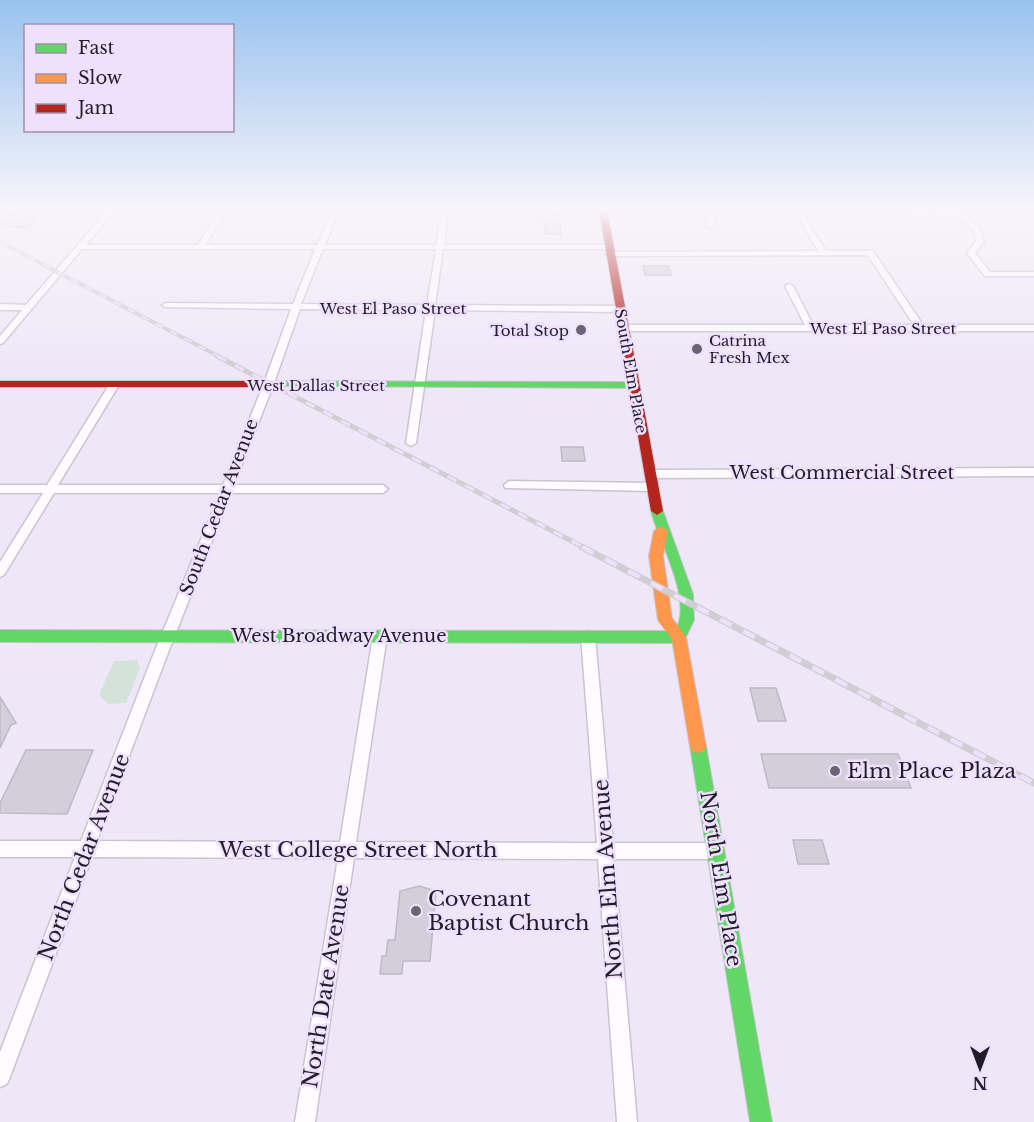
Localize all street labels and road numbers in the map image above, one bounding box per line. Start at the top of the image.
street label: West El Paso Street [319,299,467,318]
street label: South Elm Place [611,307,651,435]
street label: West El Paso Street [809,319,957,338]
street label: West Dallas Street [246,376,385,395]
street label: South Cedar Avenue [175,415,263,599]
street label: West Commercial Street [729,462,955,484]
street label: West Broadway Avenue [231,625,446,647]
street label: North Cedar Avenue [32,750,136,964]
street label: North Elm Avenue [588,778,628,980]
street label: North Elm Place [694,789,748,969]
street label: West College Street North [217,837,498,863]
street label: North Date Avenue [297,882,355,1090]

